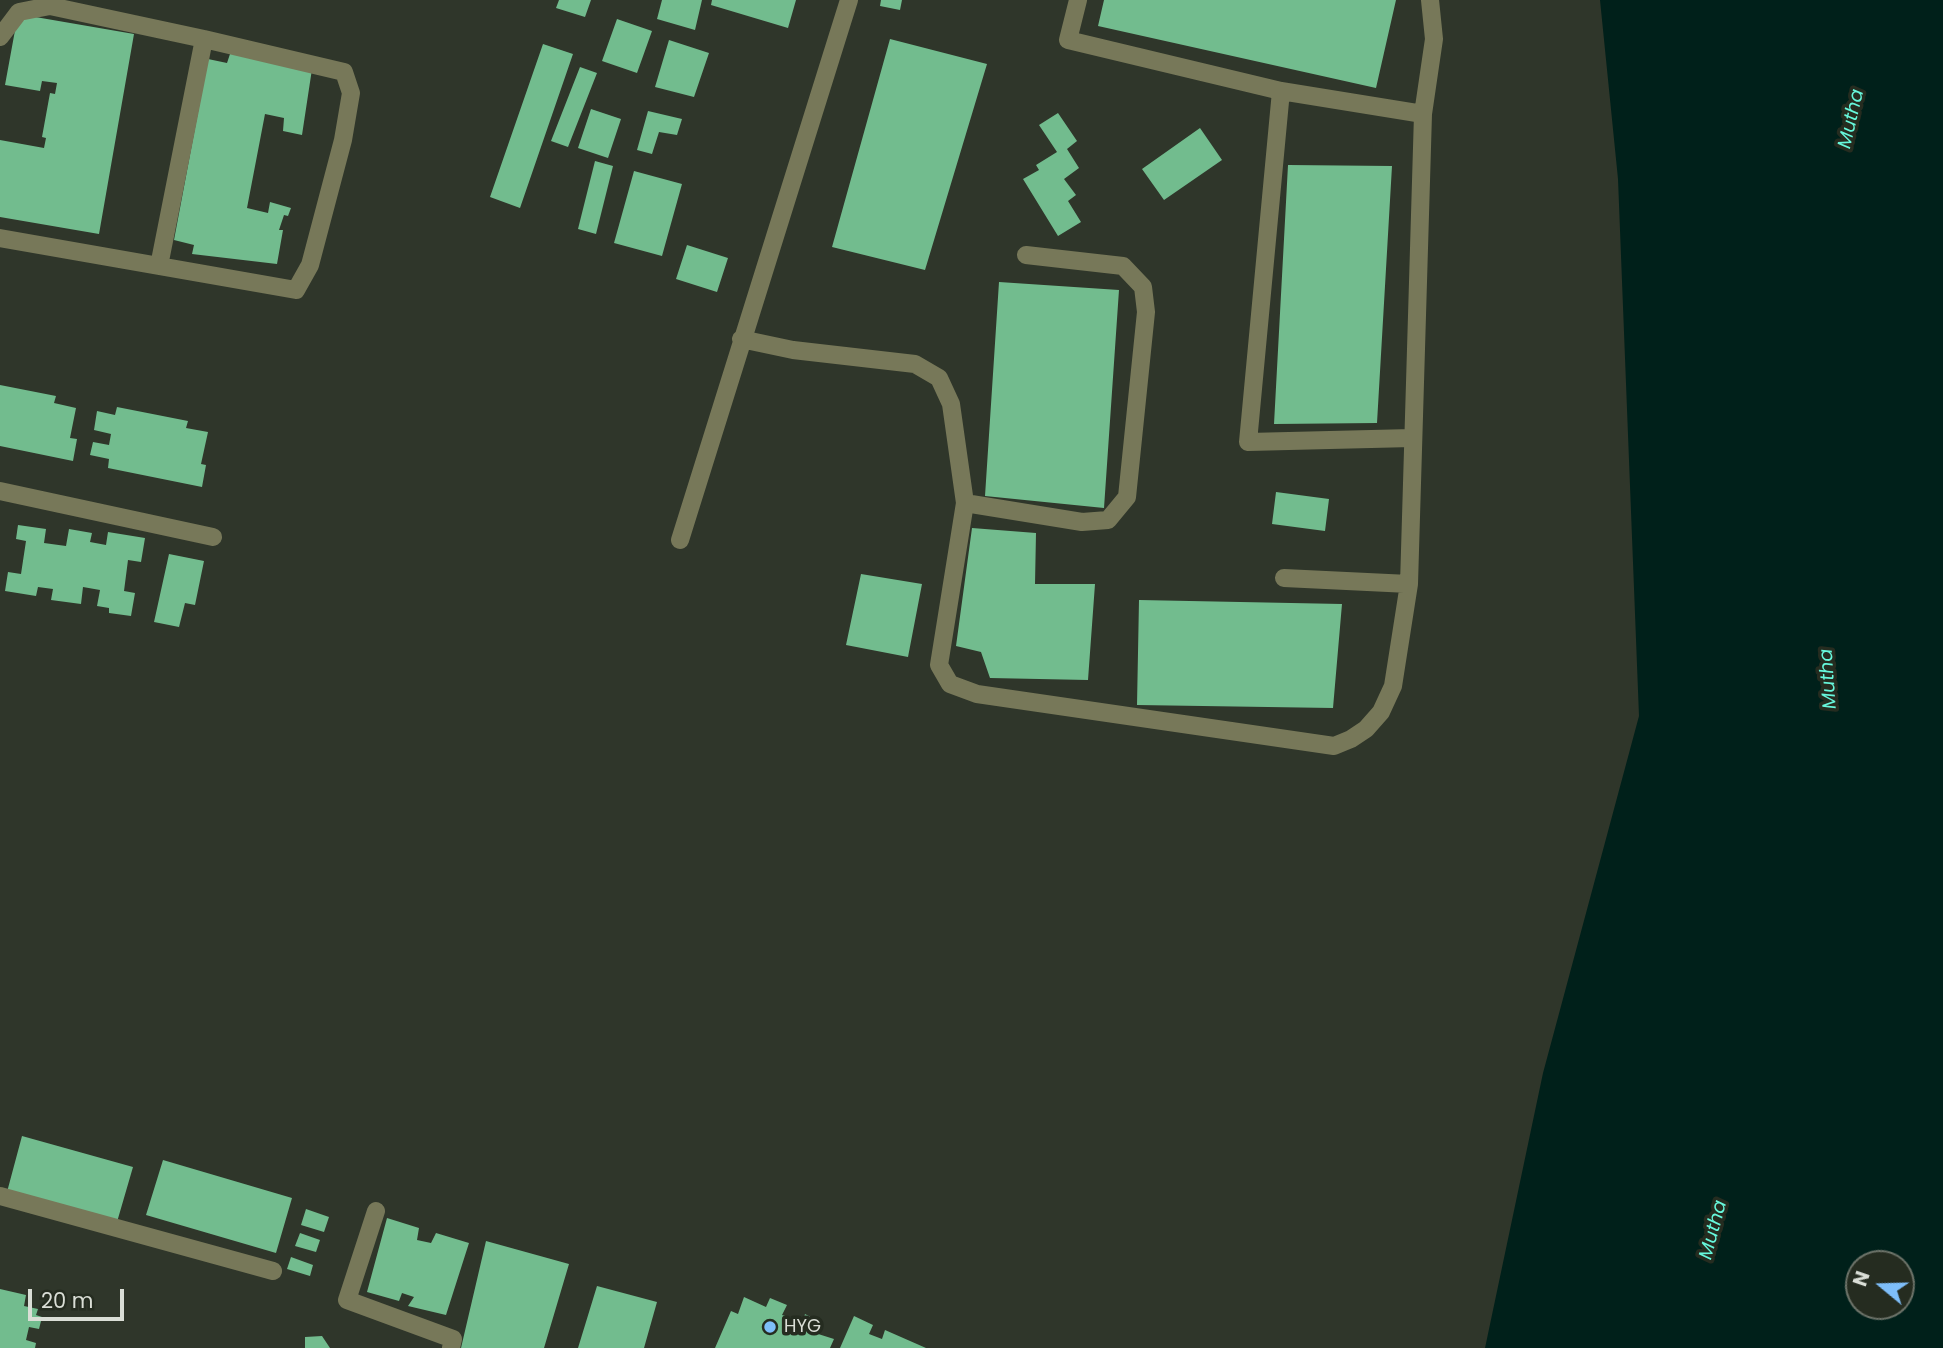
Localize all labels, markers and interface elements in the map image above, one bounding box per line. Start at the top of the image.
water label: Mutha [1834,87,1870,151]
water label: Mutha [1816,648,1842,710]
water label: Mutha [1695,1198,1733,1262]
north arrow [1845,1250,1915,1320]
text: N [1846,1268,1877,1290]
scale bar [32,1274,128,1318]
text: 20 m [41,1286,94,1315]
place label: HYG [784,1316,821,1338]
marker: HYG [762,1319,778,1335]

